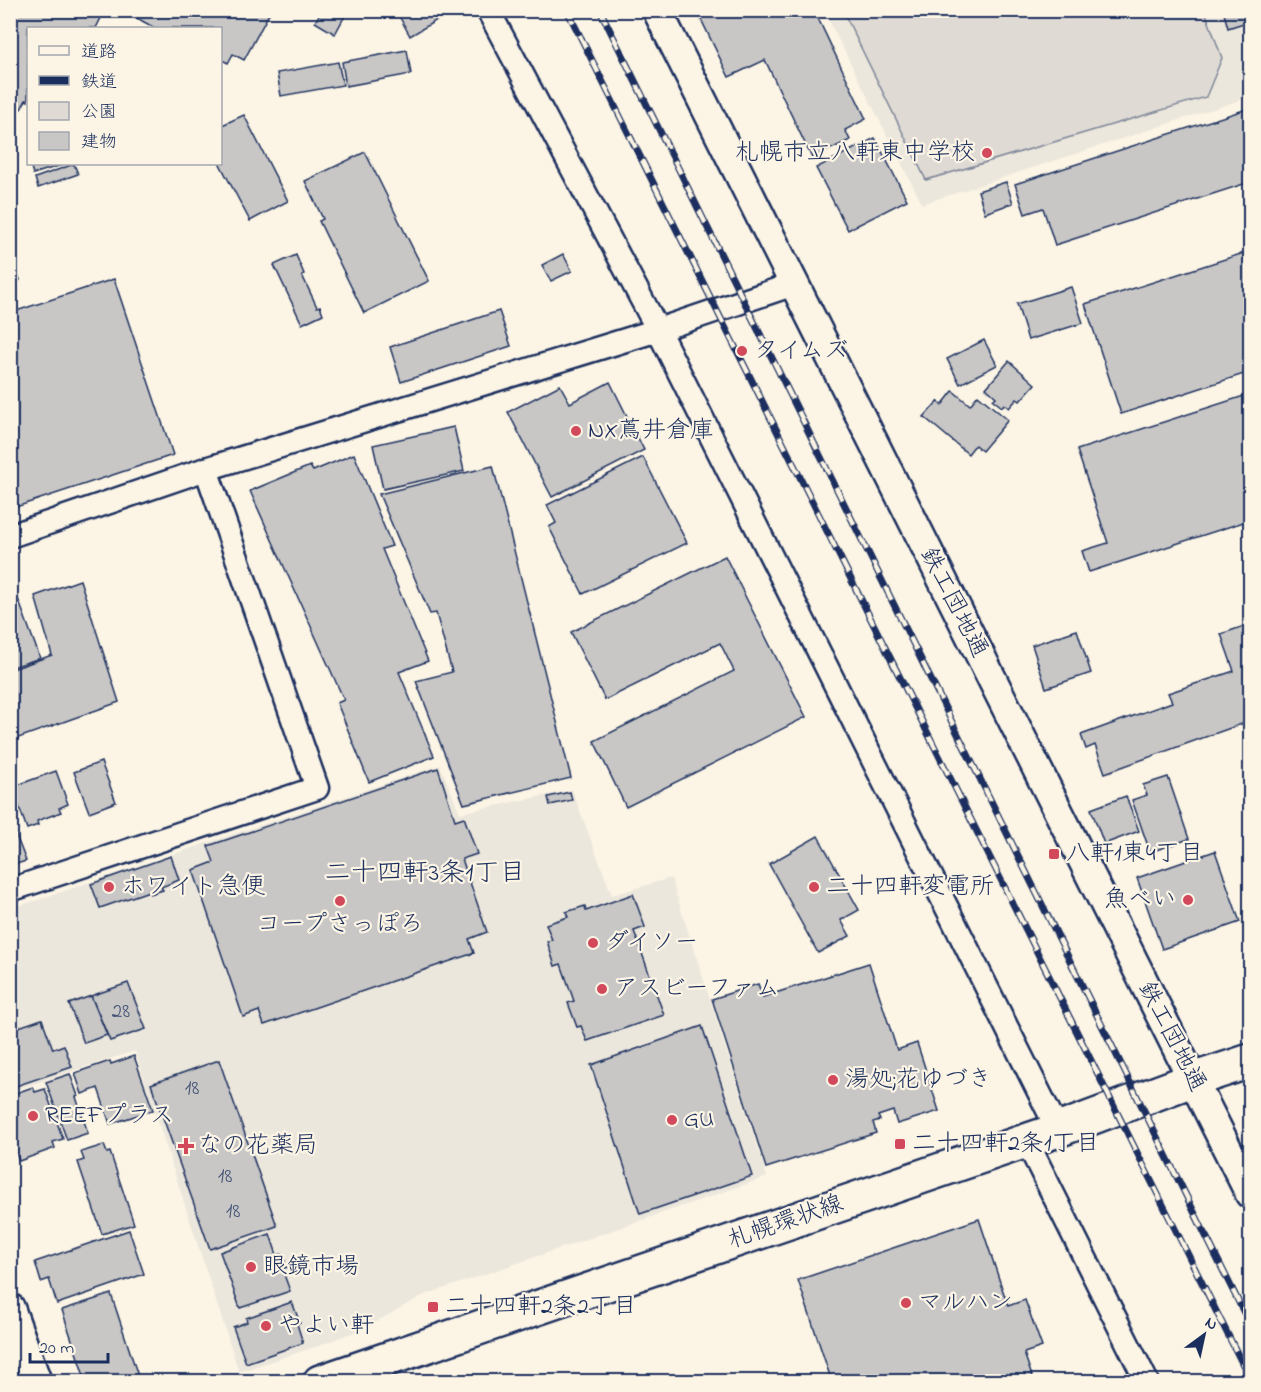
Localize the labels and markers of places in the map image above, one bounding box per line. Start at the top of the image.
place label: 札幌市立八軒東中学校 [735,136,975,171]
marker: 札幌市立八軒東中学校 [980,146,994,160]
place label: タイムズ [754,334,848,369]
marker: タイムズ [735,344,749,358]
place label: NX蔦井倉庫 [588,414,714,449]
marker: NX蔦井倉庫 [569,424,583,438]
place label: 八軒1東4丁目 [1066,837,1204,872]
marker: 八軒1東4丁目 [1047,847,1061,861]
place label: ホワイト急便 [121,870,265,905]
place label: 二十四軒変電所 [826,870,994,905]
marker: ホワイト急便 [102,880,116,894]
marker: 二十四軒変電所 [807,880,821,894]
place label: 魚べい [1104,883,1176,918]
marker: 魚べい [1181,893,1195,907]
marker: コープさっぽろ [333,894,347,908]
place label: コープさっぽろ [256,908,424,943]
place label: ダイソー [605,926,699,961]
marker: ダイソー [586,936,600,950]
place label: アスビーファム [614,972,780,1007]
marker: アスビーファム [595,982,609,996]
place label: 湯処;花ゆづき [845,1063,992,1098]
marker: 湯処;花ゆづき [826,1073,840,1087]
place label: REEFプラス [45,1099,174,1134]
place label: GU [684,1103,714,1138]
marker: REEFプラス [26,1109,40,1123]
marker: GU [665,1113,679,1127]
place label: 二十四軒2条1丁目 [912,1127,1100,1162]
place label: なの花薬局 [198,1129,318,1164]
marker: 二十四軒2条1丁目 [893,1137,907,1151]
marker: なの花薬局 [179,1139,193,1153]
place label: 眼鏡市場 [263,1250,359,1285]
marker: 眼鏡市場 [244,1260,258,1274]
place label: マルハン [918,1286,1013,1321]
place label: 二十四軒2条2丁目 [445,1290,637,1325]
marker: マルハン [899,1296,913,1310]
marker: 二十四軒2条2丁目 [426,1300,440,1314]
place label: やよい軒 [278,1309,374,1344]
marker: やよい軒 [259,1319,273,1333]

